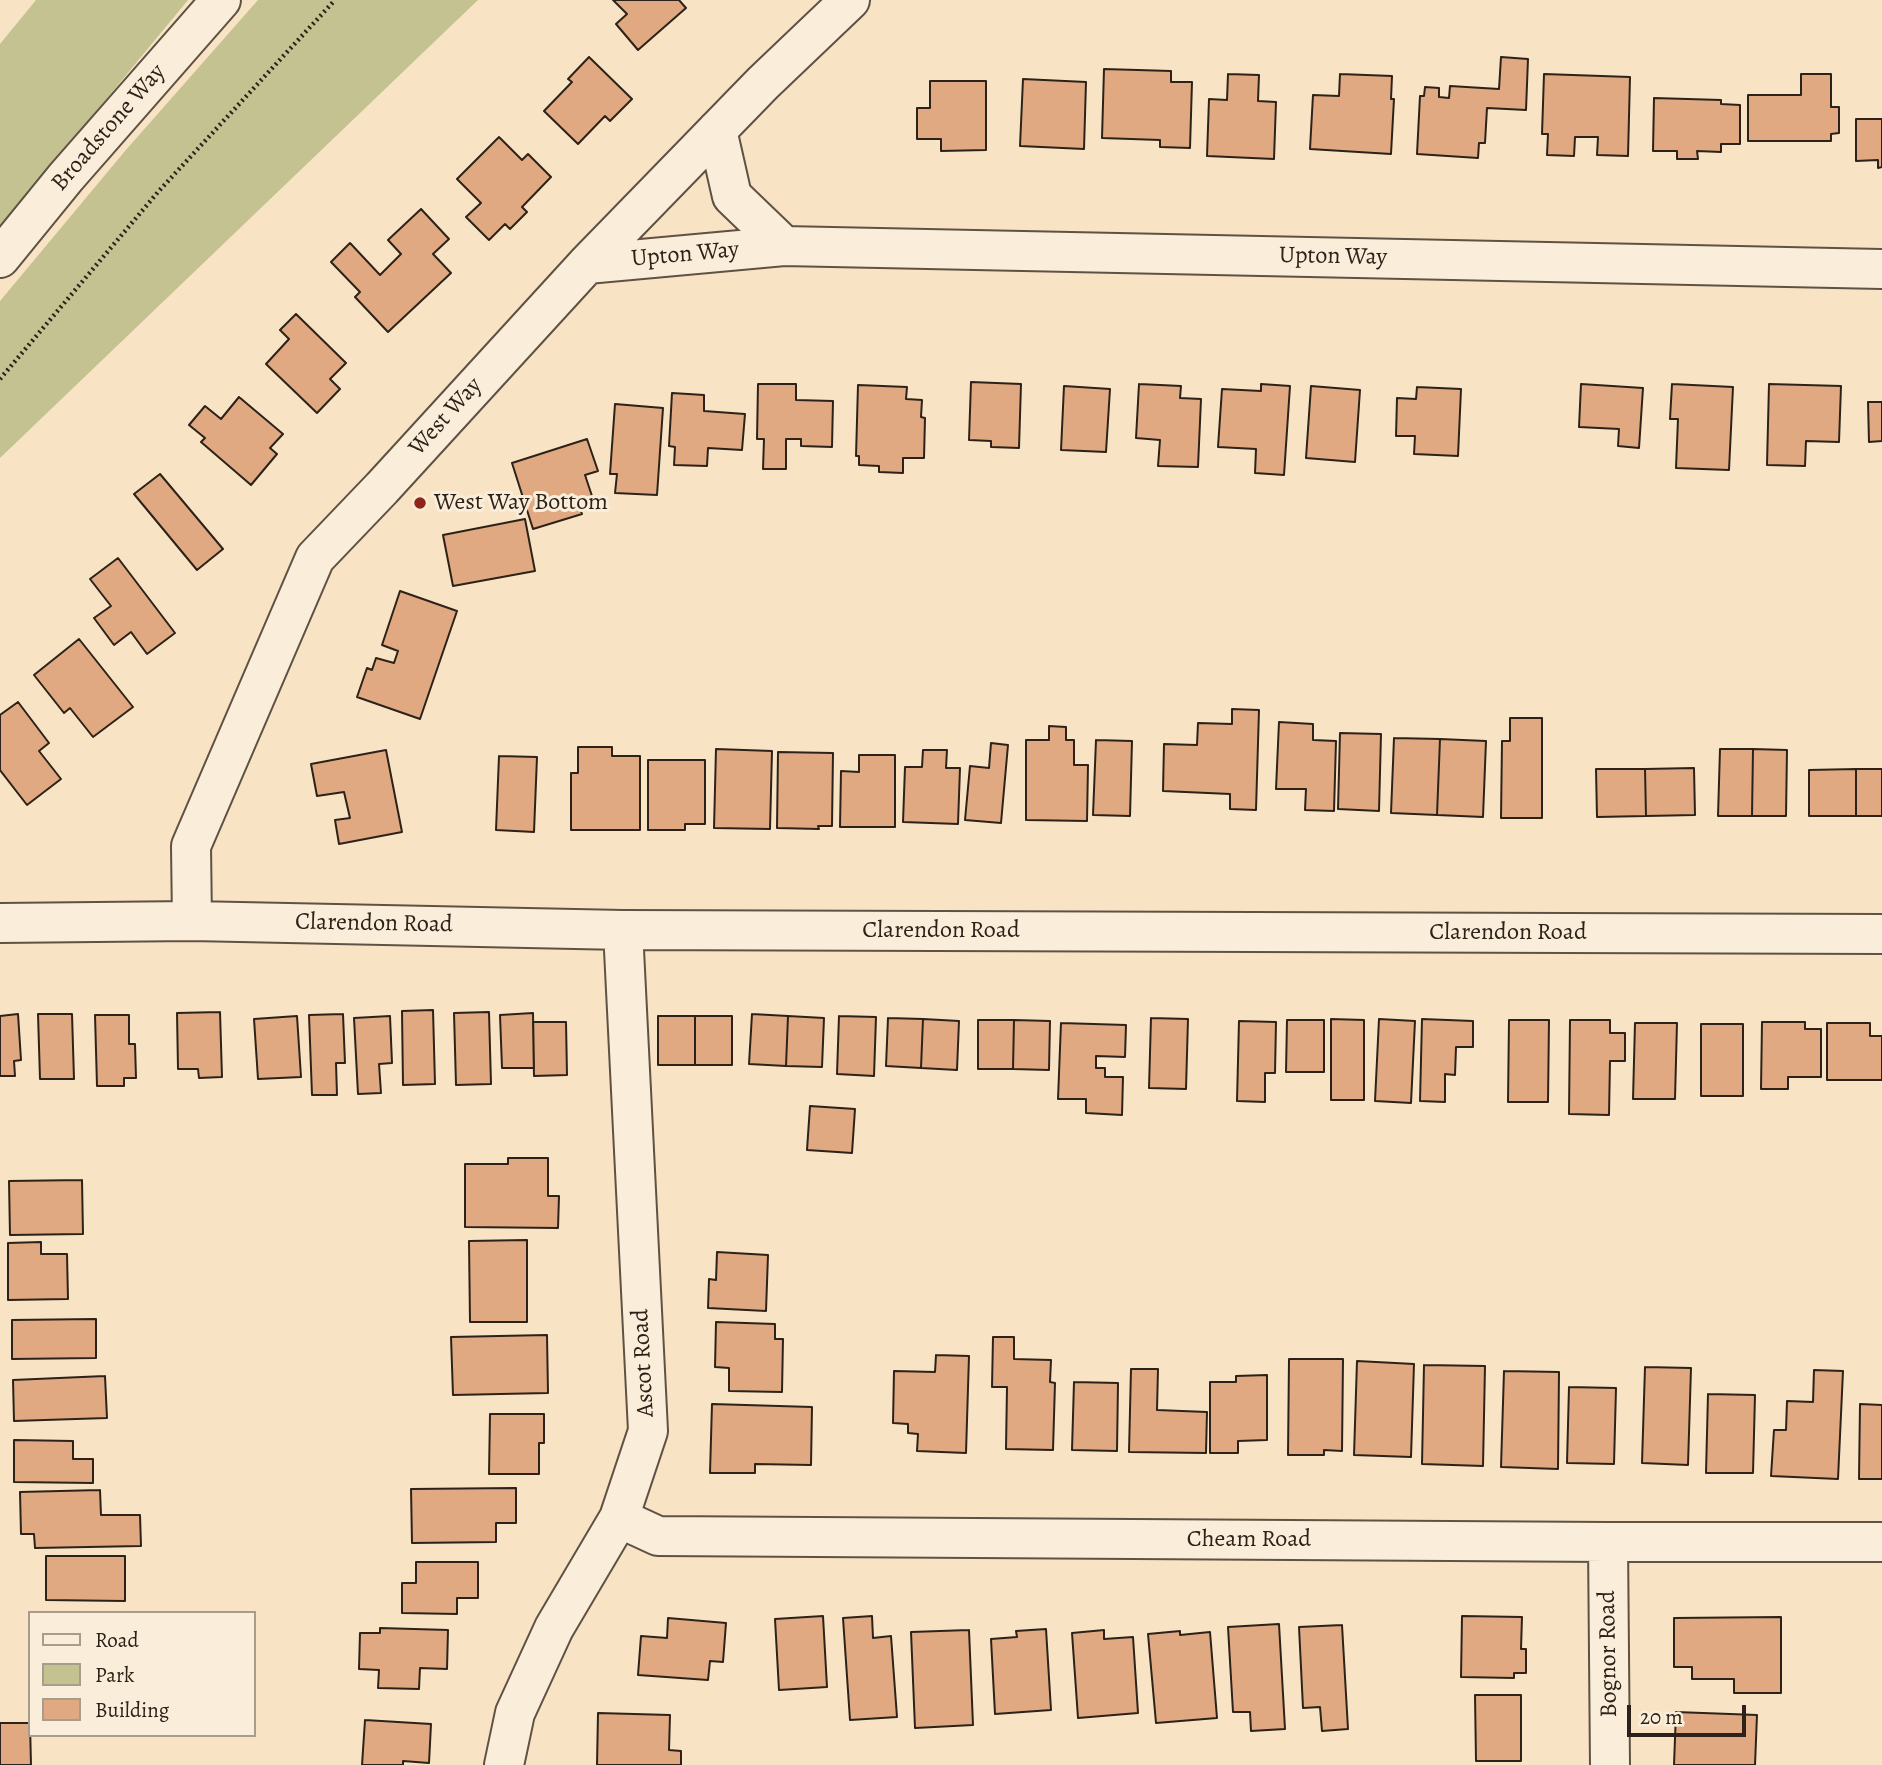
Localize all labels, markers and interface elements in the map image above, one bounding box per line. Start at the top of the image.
street label: Broadstone Way [46,59,172,197]
street label: Upton Way [630,236,740,274]
street label: Upton Way [1279,242,1387,272]
street label: West Way [403,372,489,462]
place label: West Way Bottom [434,489,608,517]
marker: West Way Bottom [412,495,428,511]
street label: Clarendon Road [295,908,453,940]
street label: Clarendon Road [862,917,1020,945]
street label: Clarendon Road [1429,919,1587,947]
street label: Ascot Road [627,1308,661,1418]
street label: Cheam Road [1187,1526,1311,1554]
street label: Bognor Road [1593,1590,1625,1718]
legend [28,1611,256,1737]
text: Road [95,1626,139,1654]
text: Park [95,1661,134,1689]
scale bar [1630,1692,1749,1736]
text: Building [95,1696,169,1724]
text: 20 m [1640,1703,1683,1731]

